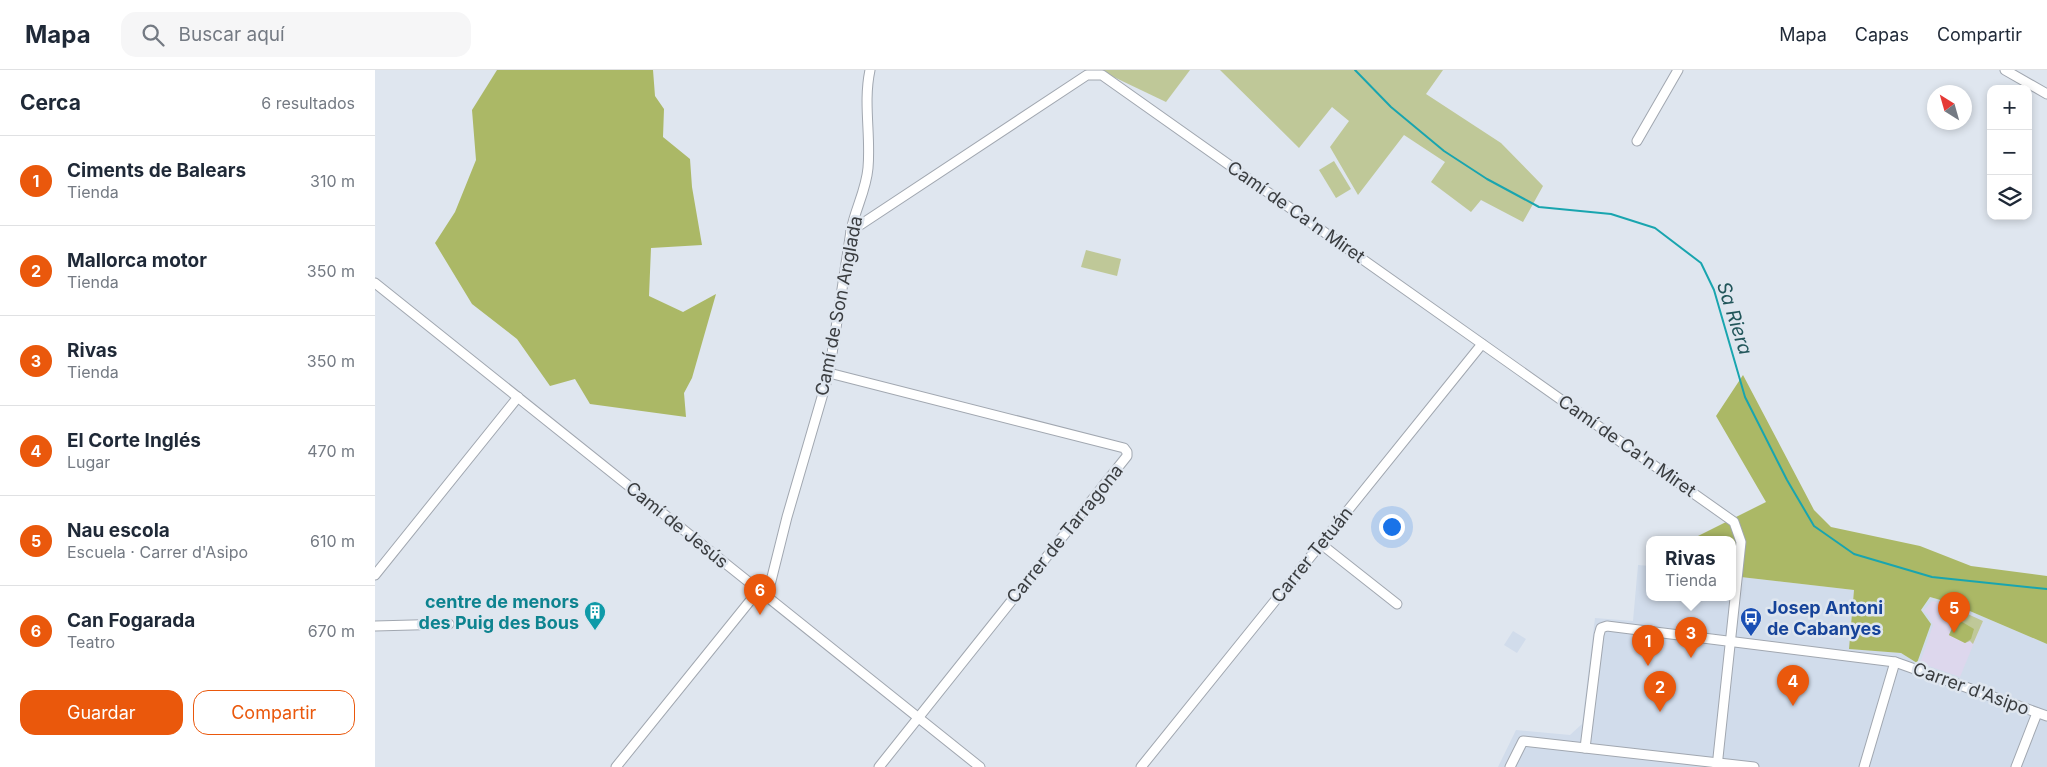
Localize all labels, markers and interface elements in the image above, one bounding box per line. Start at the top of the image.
search box [121,12,471,57]
text: Mapa [25,20,91,49]
icon: search [139,21,167,49]
text: Buscar aquí [179,23,285,46]
text: Mapa [1779,24,1827,45]
text: Capas [1855,24,1909,45]
text: Compartir [1937,24,2022,45]
north arrow [1927,85,1972,130]
map controls [1987,85,2032,220]
button: + [1987,85,2032,130]
text: Cerca [20,90,81,115]
text: 6 resultados [261,93,355,113]
button: − [1987,130,2032,175]
street label: Camí de Ca'n Miret [1224,156,1369,267]
text: Ciments de Balears [67,159,246,182]
text: 1 [33,171,39,191]
text: 310 m [310,171,355,191]
button: layers [1987,175,2032,220]
text: Tienda [67,182,119,202]
street label: Camí de Son Anglada [811,214,866,398]
text: Mallorca motor [67,249,207,272]
text: 2 [31,261,41,281]
text: 350 m [307,261,355,281]
text: Tienda [67,272,119,292]
water label: Sa Riera [1712,279,1757,358]
text: Rivas [67,339,118,362]
text: 3 [31,351,41,371]
text: 350 m [307,351,355,371]
text: Tienda [67,362,119,382]
street label: Camí de Ca'n Miret [1555,390,1700,501]
text: El Corte Inglés [67,429,201,452]
text: 4 [31,441,41,461]
text: 470 m [307,441,355,461]
text: Lugar [67,452,110,472]
street label: Carrer de Tarragona [1002,460,1127,607]
street label: Camí de Jesús [622,477,733,572]
street label: Carrer Tetuán [1267,503,1357,607]
your location [1379,514,1405,540]
text: Nau escola [67,519,170,542]
text: 5 [31,531,41,551]
text: 610 m [310,531,355,551]
popup [1646,536,1736,601]
text: Escuela · Carrer d'Asipo [67,542,248,562]
text: Rivas [1665,547,1716,570]
text: Tienda [1665,570,1717,590]
pin: 6 [744,574,776,615]
place label: centre de menors des Puig des Bous [419,591,579,633]
pin: 5 [1938,592,1970,633]
place label: Josep Antoni de Cabanyes [1767,597,1883,639]
building icon: centre de menors des Puig des Bous [583,600,607,631]
bus stop icon: Josep Antoni de Cabanyes [1739,606,1763,637]
text: Can Fogarada [67,609,195,632]
pin: 3 [1675,617,1707,658]
text: 6 [31,621,41,641]
text: 670 m [308,621,355,641]
pin: 1 [1632,625,1664,666]
text: Teatro [67,632,115,652]
street label: Carrer d'Asipo [1910,658,2032,719]
pin: 4 [1777,665,1809,706]
pin: 2 [1644,671,1676,712]
button: Guardar [20,690,183,735]
button: Compartir [193,690,355,735]

